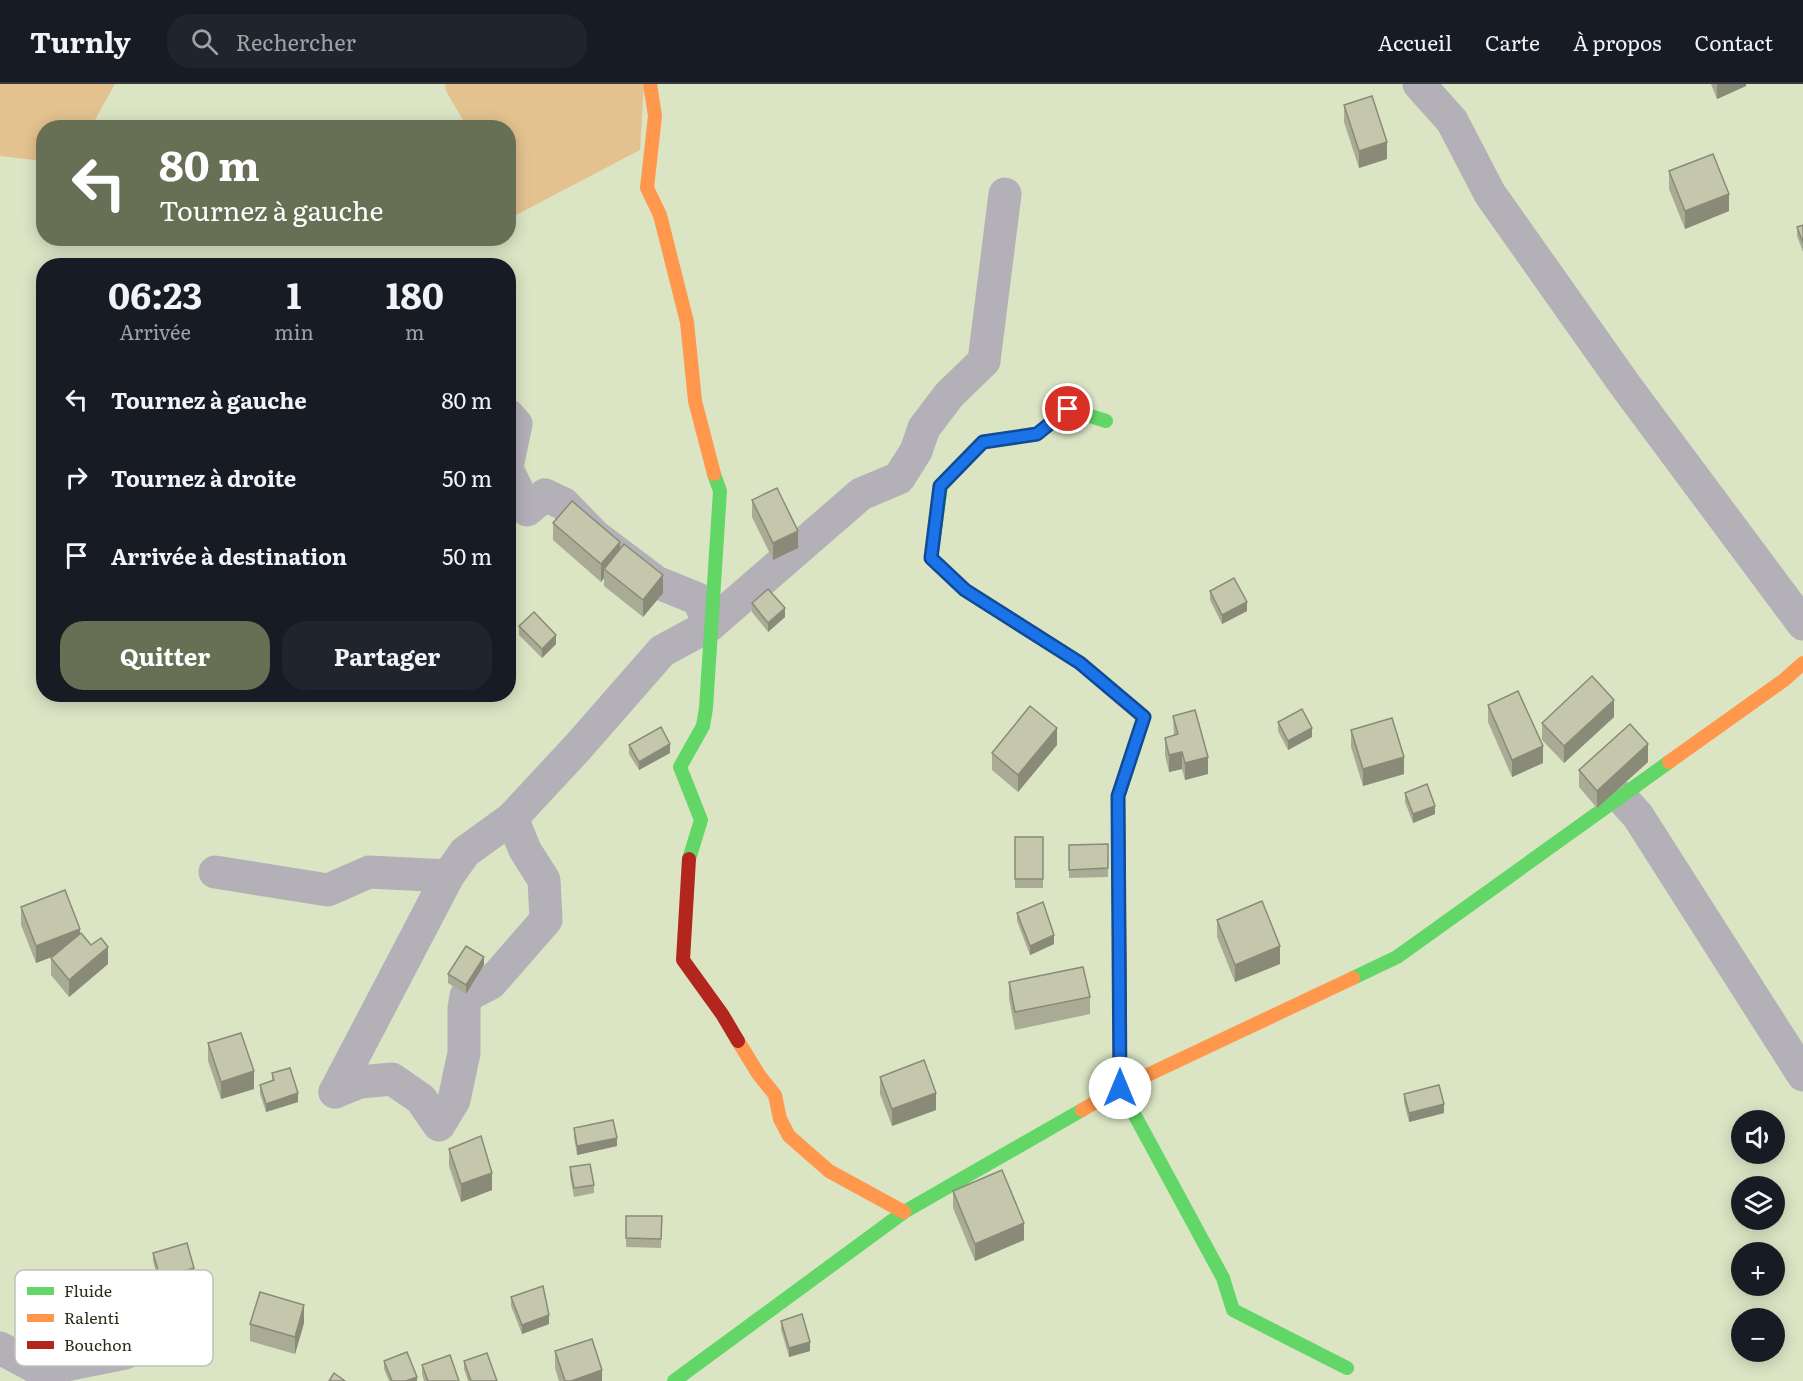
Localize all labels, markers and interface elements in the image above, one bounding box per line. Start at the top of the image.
search box [167,14,587,68]
text: Turnly [30,20,131,62]
icon: search [188,25,221,58]
text: Rechercher [236,25,356,58]
text: Accueil [1378,26,1452,57]
text: Carte [1485,26,1540,57]
text: À propos [1573,26,1662,57]
text: Contact [1695,26,1773,57]
text: 80 m [159,132,260,194]
icon: left [60,144,138,222]
text: Tournez à gauche [159,189,383,229]
text: 06:23 [108,267,202,320]
text: 1 [287,267,301,320]
text: 180 [386,267,444,320]
text: Arrivée [119,316,191,346]
text: min [274,316,314,346]
text: m [405,316,425,346]
icon: left [60,383,93,416]
text: Tournez à gauche [111,383,307,416]
text: 80 m [441,383,492,416]
pin [1042,383,1093,434]
icon: arrive [1051,392,1084,425]
icon: right [60,461,93,494]
text: Tournez à droite [111,461,296,494]
text: 50 m [442,461,492,494]
icon: arrive [60,539,93,572]
text: Arrivée à destination [111,539,347,572]
text: 50 m [442,539,492,572]
button: Quitter [60,621,270,690]
button: Partager [282,621,492,690]
position arrow [1088,1056,1152,1120]
map controls [1731,1110,1785,1362]
button: sound [1731,1110,1785,1164]
button: layers [1731,1176,1785,1230]
button: + [1731,1242,1785,1296]
legend [15,1270,213,1366]
text: Fluide [64,1278,112,1302]
text: Ralenti [64,1305,119,1329]
button: − [1731,1308,1785,1362]
text: Bouchon [64,1332,133,1356]

